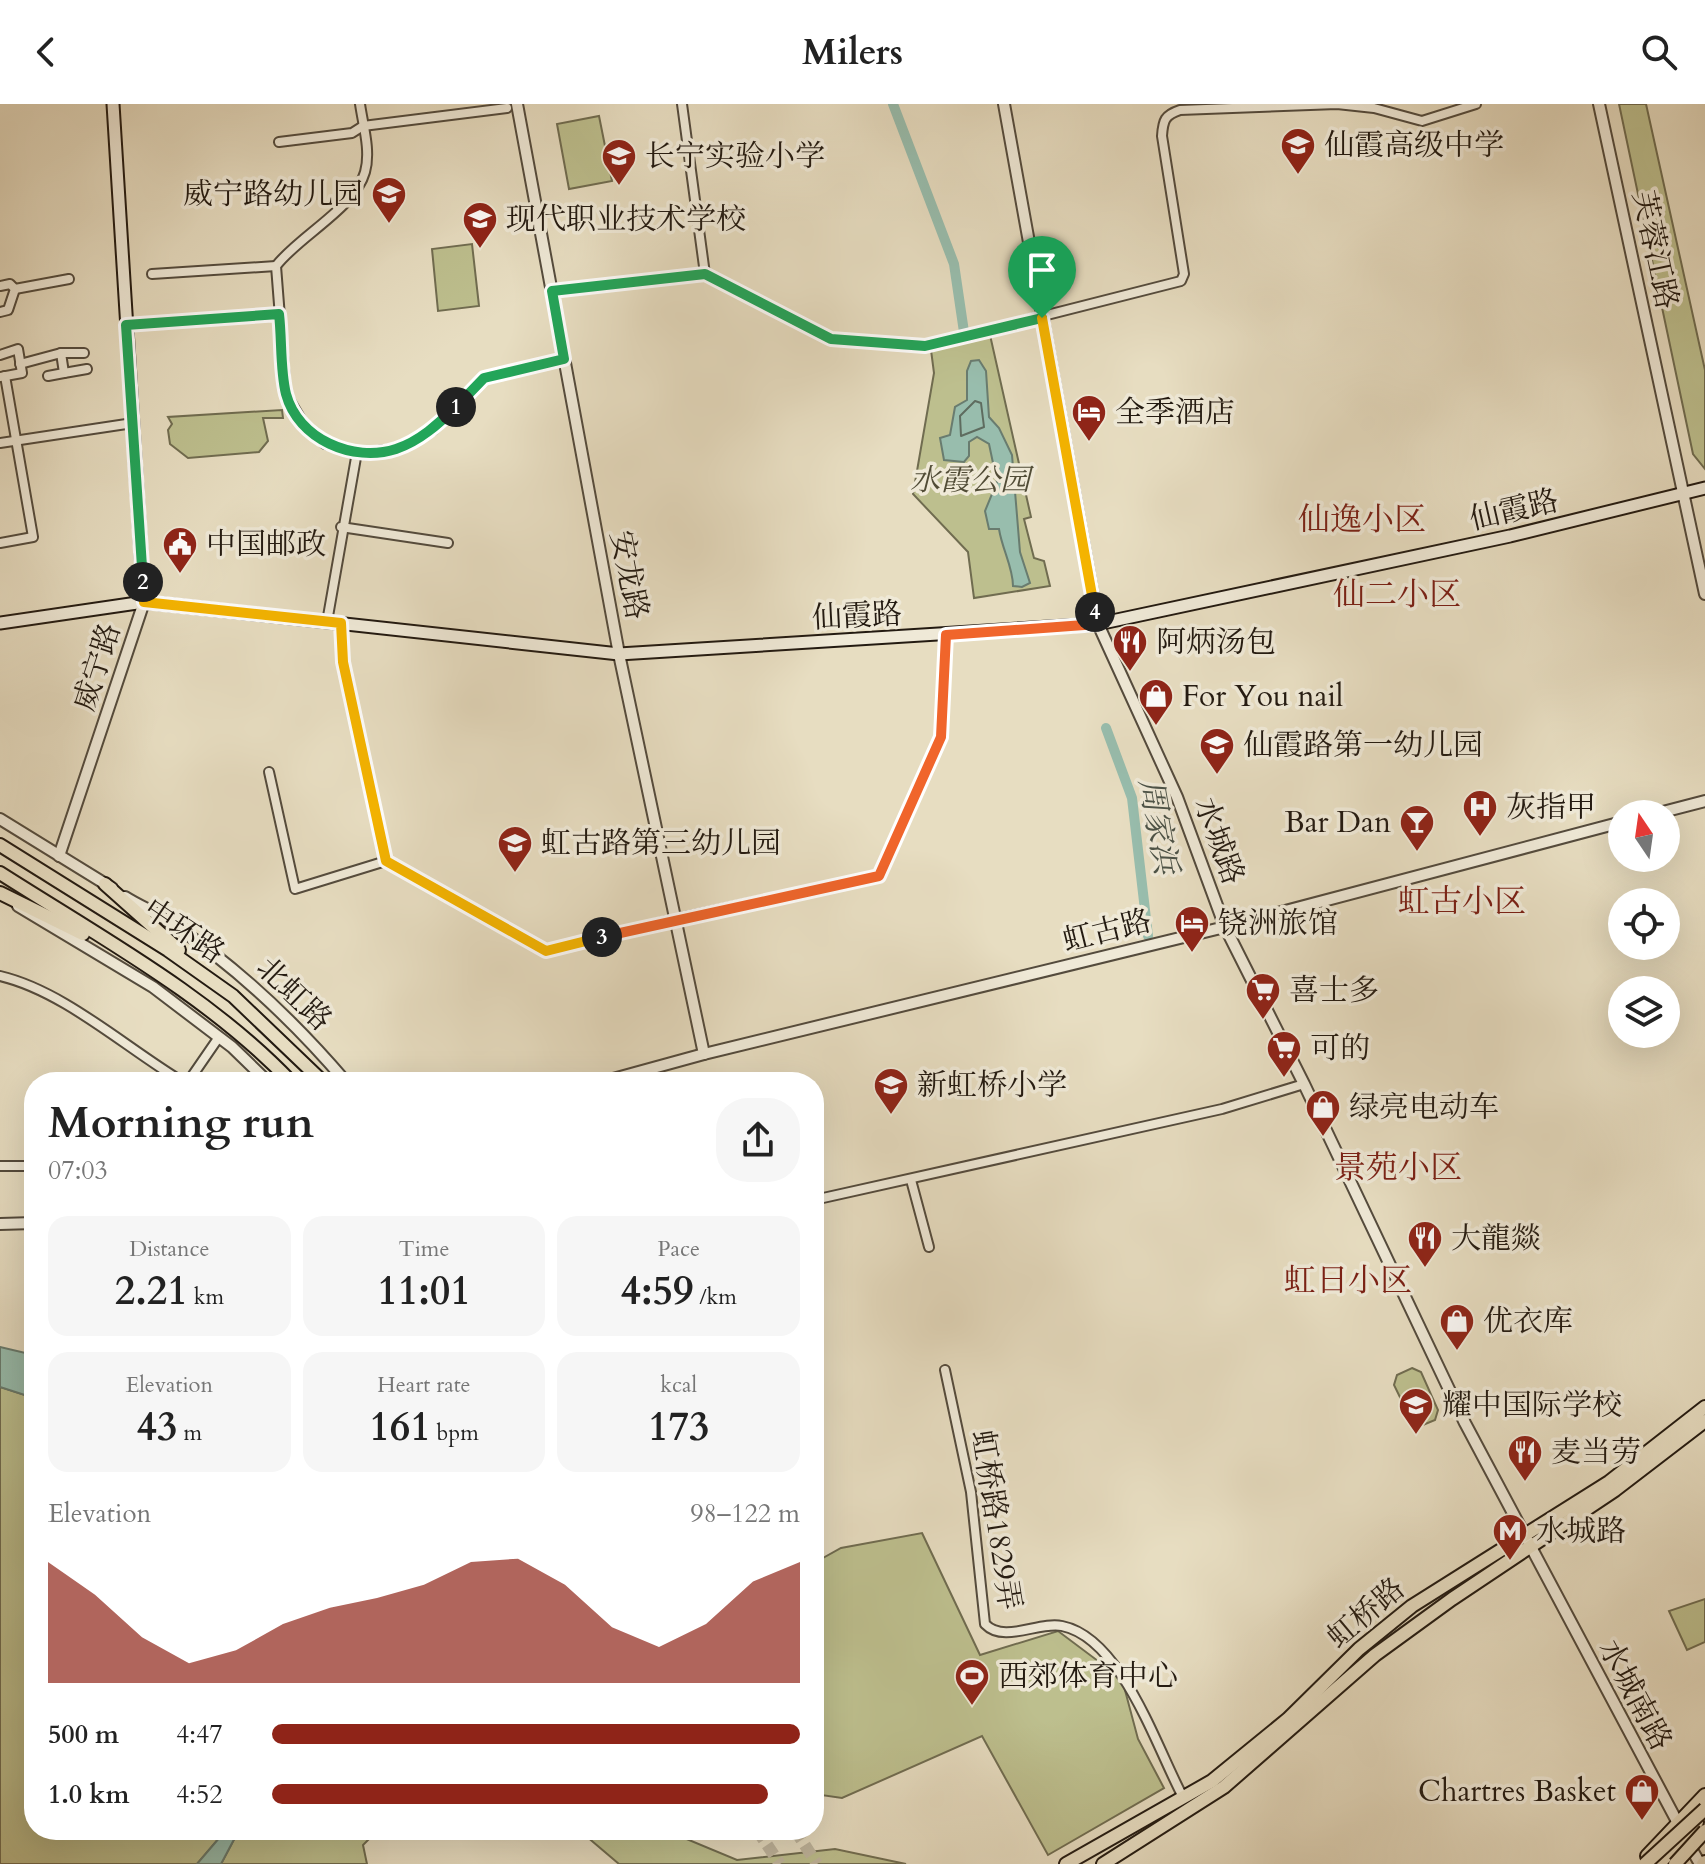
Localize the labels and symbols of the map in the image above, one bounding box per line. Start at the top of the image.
place label: 仙霞高级中学 [1324,125,1504,166]
school or university icon: 仙霞高级中学 [1279,126,1317,176]
place label: 长宁实验小学 [645,136,825,177]
school or university icon: 长宁实验小学 [600,137,638,187]
place label: 威宁路幼儿园 [183,174,363,215]
school or university icon: 威宁路幼儿园 [370,175,408,225]
street label: 芙蓉江路 [1622,187,1688,313]
place label: 现代职业技术学校 [506,199,746,240]
school or university icon: 现代职业技术学校 [461,200,499,250]
pin [1008,236,1076,318]
pin: 1 [436,387,476,427]
place label: 全季酒店 [1115,392,1235,433]
hotel icon: 全季酒店 [1070,393,1108,443]
park label: 水霞公园 [910,460,1034,501]
street label: 仙霞路 [1466,480,1562,540]
district label: 仙逸小区 [1298,498,1426,542]
place label: 中国邮政 [206,524,326,565]
public building icon: 中国邮政 [161,525,199,575]
street label: 安龙路 [600,527,658,623]
pin: 2 [123,562,163,602]
district label: 仙二小区 [1333,573,1461,617]
pin: 4 [1075,592,1115,632]
street label: 仙霞路 [811,593,903,639]
street label: 威宁路 [64,618,130,716]
place label: 阿炳汤包 [1156,622,1276,663]
restaurant icon: 阿炳汤包 [1111,623,1149,673]
place label: For You nail [1182,676,1344,717]
shop icon: For You nail [1137,677,1175,727]
place label: 仙霞路第一幼儿园 [1243,725,1483,766]
school or university icon: 仙霞路第一幼儿园 [1198,726,1236,776]
water label: 周家浜 [1128,775,1189,880]
place label: 灰指甲 [1506,787,1596,828]
hospital icon: 灰指甲 [1461,788,1499,838]
street label: 水城路 [1184,792,1254,890]
north arrow [1608,800,1680,872]
place label: Bar Dan [1284,802,1391,843]
bar icon: Bar Dan [1398,803,1436,853]
place label: 虹古路第三幼儿园 [541,823,781,864]
school or university icon: 虹古路第三幼儿园 [496,824,534,874]
district label: 虹古小区 [1398,880,1526,924]
street label: 中环路 [135,889,233,973]
street label: 虹古路 [1058,900,1156,962]
place label: 铙洲旅馆 [1218,903,1338,944]
hotel icon: 铙洲旅馆 [1173,904,1211,954]
pin: 3 [582,917,622,957]
street label: 北虹路 [247,948,341,1040]
place label: 喜士多 [1289,970,1379,1011]
supermarket icon: 喜士多 [1244,971,1282,1021]
place label: 可的 [1310,1028,1370,1069]
supermarket icon: 可的 [1265,1029,1303,1079]
place label: 新虹桥小学 [917,1065,1067,1106]
school or university icon: 新虹桥小学 [872,1066,910,1116]
place label: 绿亮电动车 [1349,1087,1499,1128]
shop icon: 绿亮电动车 [1304,1088,1342,1138]
district label: 景苑小区 [1334,1146,1462,1190]
place label: 大龍燚 [1451,1218,1541,1259]
restaurant icon: 大龍燚 [1406,1219,1444,1269]
district label: 虹日小区 [1284,1259,1412,1303]
place label: 优衣库 [1483,1301,1573,1342]
shop icon: 优衣库 [1438,1302,1476,1352]
place label: 耀中国际学校 [1442,1385,1622,1426]
school or university icon: 耀中国际学校 [1397,1386,1435,1436]
street label: 虹桥路1829弄 [962,1427,1030,1613]
place label: 麦当劳 [1551,1432,1641,1473]
restaurant icon: 麦当劳 [1506,1433,1544,1483]
place label: 水城路 [1536,1511,1626,1552]
metro station icon: 水城路 [1491,1512,1529,1562]
street label: 虹桥路 [1318,1568,1414,1658]
street label: 水城南路 [1589,1632,1681,1758]
place label: 西郊体育中心 [998,1656,1178,1697]
sports icon: 西郊体育中心 [953,1657,991,1707]
place label: Chartres Basket [1418,1771,1617,1812]
shop icon: Chartres Basket [1623,1772,1661,1822]

